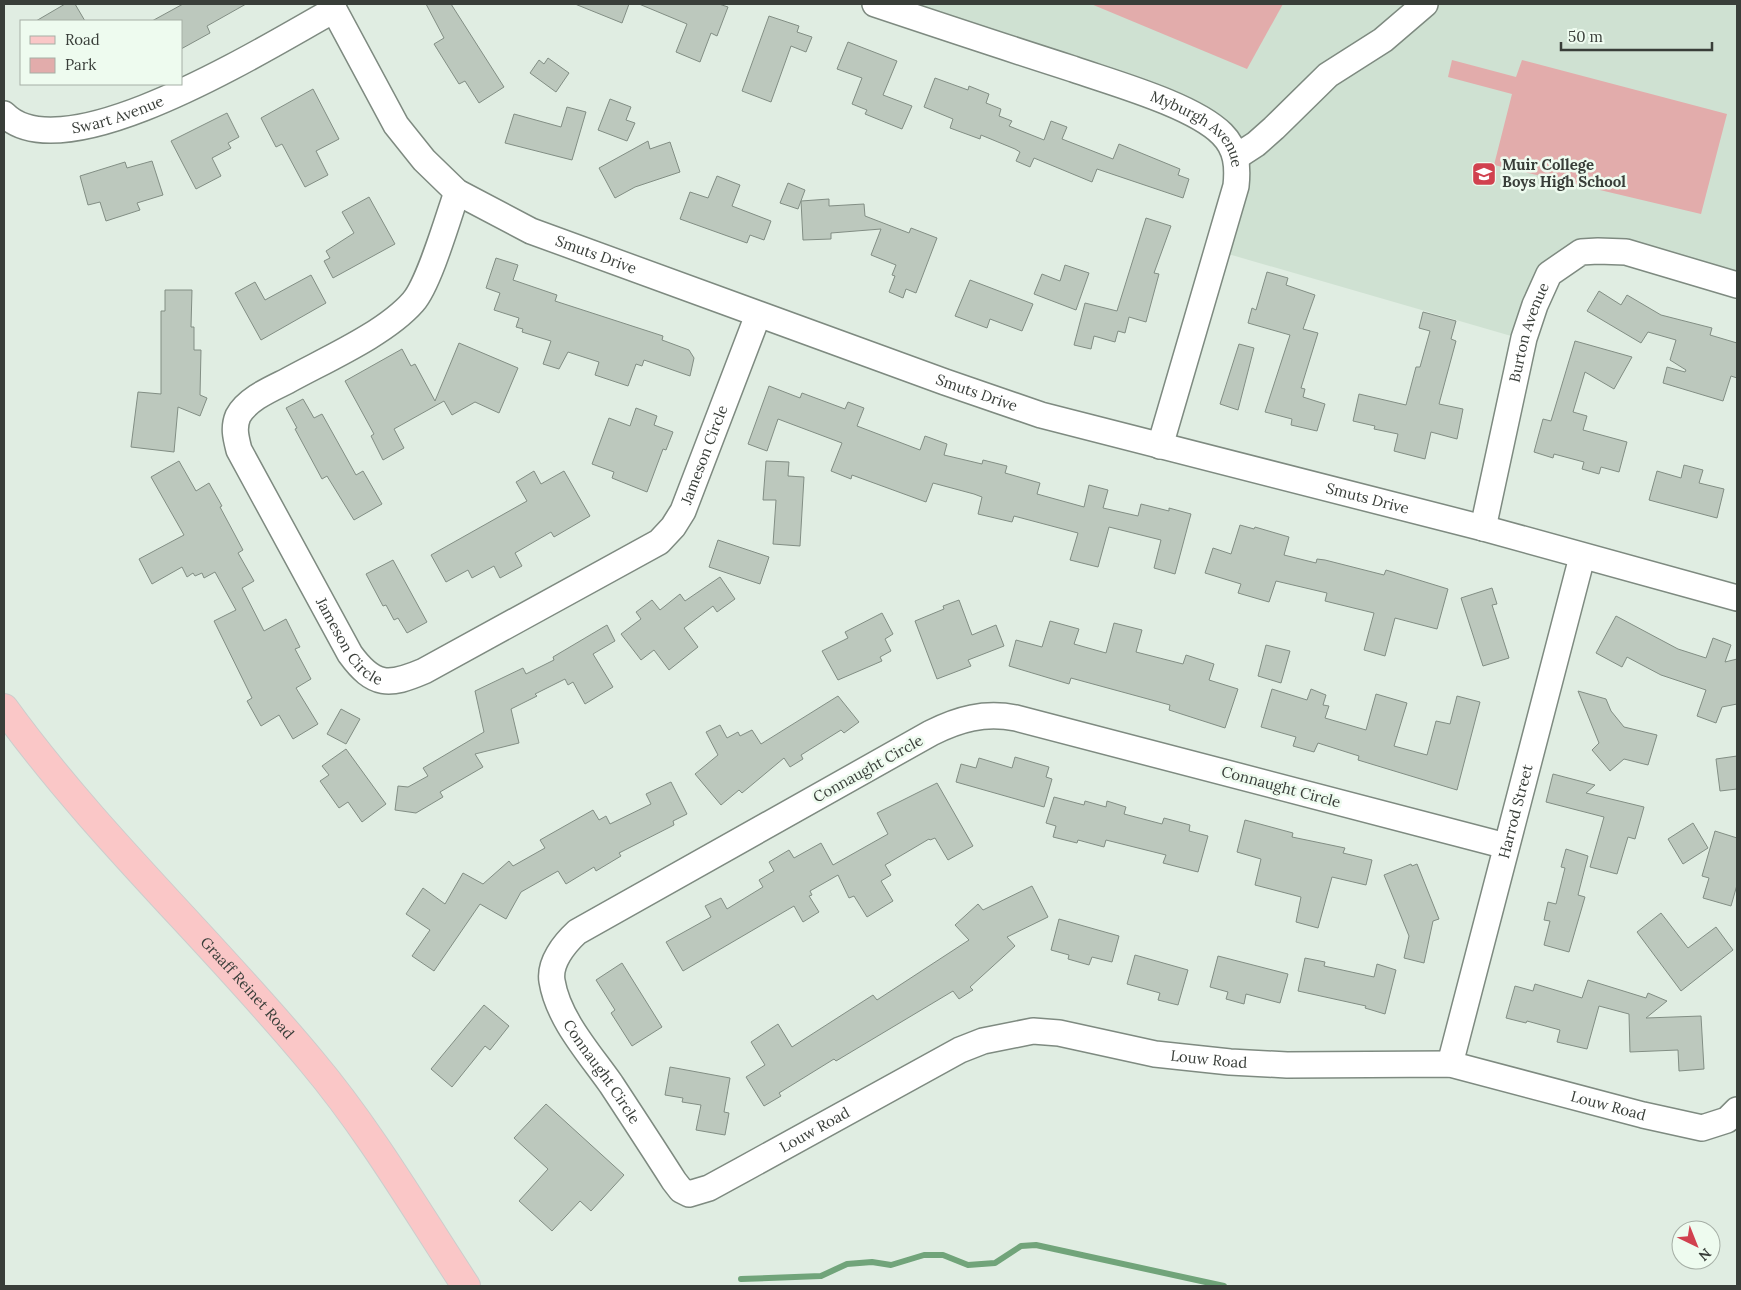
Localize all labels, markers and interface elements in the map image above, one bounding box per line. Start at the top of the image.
legend [20,20,182,85]
scale bar [1561,20,1712,52]
text: 50 m [1568,27,1603,46]
text: Road [65,30,100,49]
text: Park [65,55,96,74]
street label: Myburgh Avenue [1148,86,1247,168]
street label: Swart Avenue [70,91,166,138]
place label: Muir College Boys High School [1502,155,1626,191]
school or university icon: Muir College Boys High School [1471,161,1497,187]
street label: Smuts Drive [553,231,639,278]
street label: Burton Avenue [1505,279,1553,384]
street label: Smuts Drive [933,370,1020,415]
street label: Jameson Circle [676,402,732,508]
street label: Smuts Drive [1324,478,1411,518]
street label: Jameson Circle [312,593,385,689]
street label: Connaught Circle [810,731,926,807]
street label: Connaught Circle [1219,761,1343,812]
street label: Harrod Street [1494,762,1537,860]
street label: Graaff Reinet Road [197,933,298,1043]
street label: Connaught Circle [559,1016,645,1127]
street label: Louw Road [1170,1046,1248,1072]
street label: Louw Road [1569,1086,1648,1124]
street label: Louw Road [776,1103,853,1156]
north arrow [1671,1220,1721,1270]
text: N [1695,1244,1715,1265]

